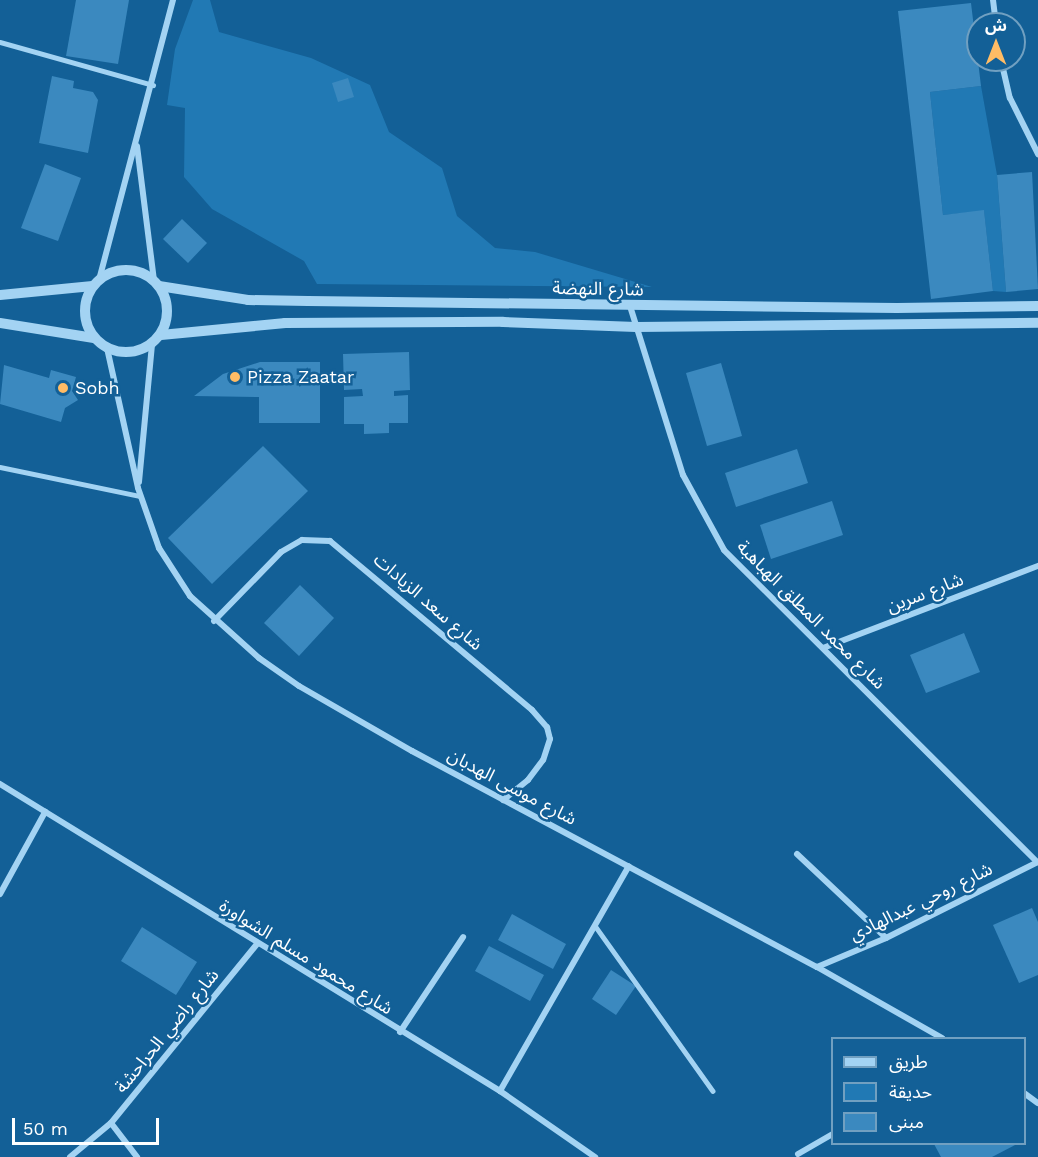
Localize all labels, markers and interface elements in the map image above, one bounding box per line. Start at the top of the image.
north arrow [966,12,1026,72]
text: ش [985,16,1007,35]
street label: شارع النهضة [552,277,644,301]
place label: Pizza Zaatar [247,366,355,388]
marker: Pizza Zaatar [228,370,242,384]
place label: Sobh [75,377,120,399]
marker: Sobh [56,381,70,395]
street label: شارع محمد المطلق الهباهبة [732,536,890,694]
street label: شارع سعد الزيادات [369,549,487,655]
street label: شارع سرين [884,569,966,617]
street label: شارع موسى الهدبان [444,744,580,830]
street label: شارع روحي عبدالهادي [846,858,996,946]
street label: شارع محمود مسلم الشواورة [215,895,397,1019]
street label: شارع راضي الحراحشة [110,965,224,1097]
legend [831,1037,1026,1145]
text: طريق [889,1051,928,1072]
text: حديقة [889,1081,932,1102]
scale bar [15,1106,162,1144]
text: مبنى [889,1111,924,1132]
text: 50 m [23,1118,68,1139]

